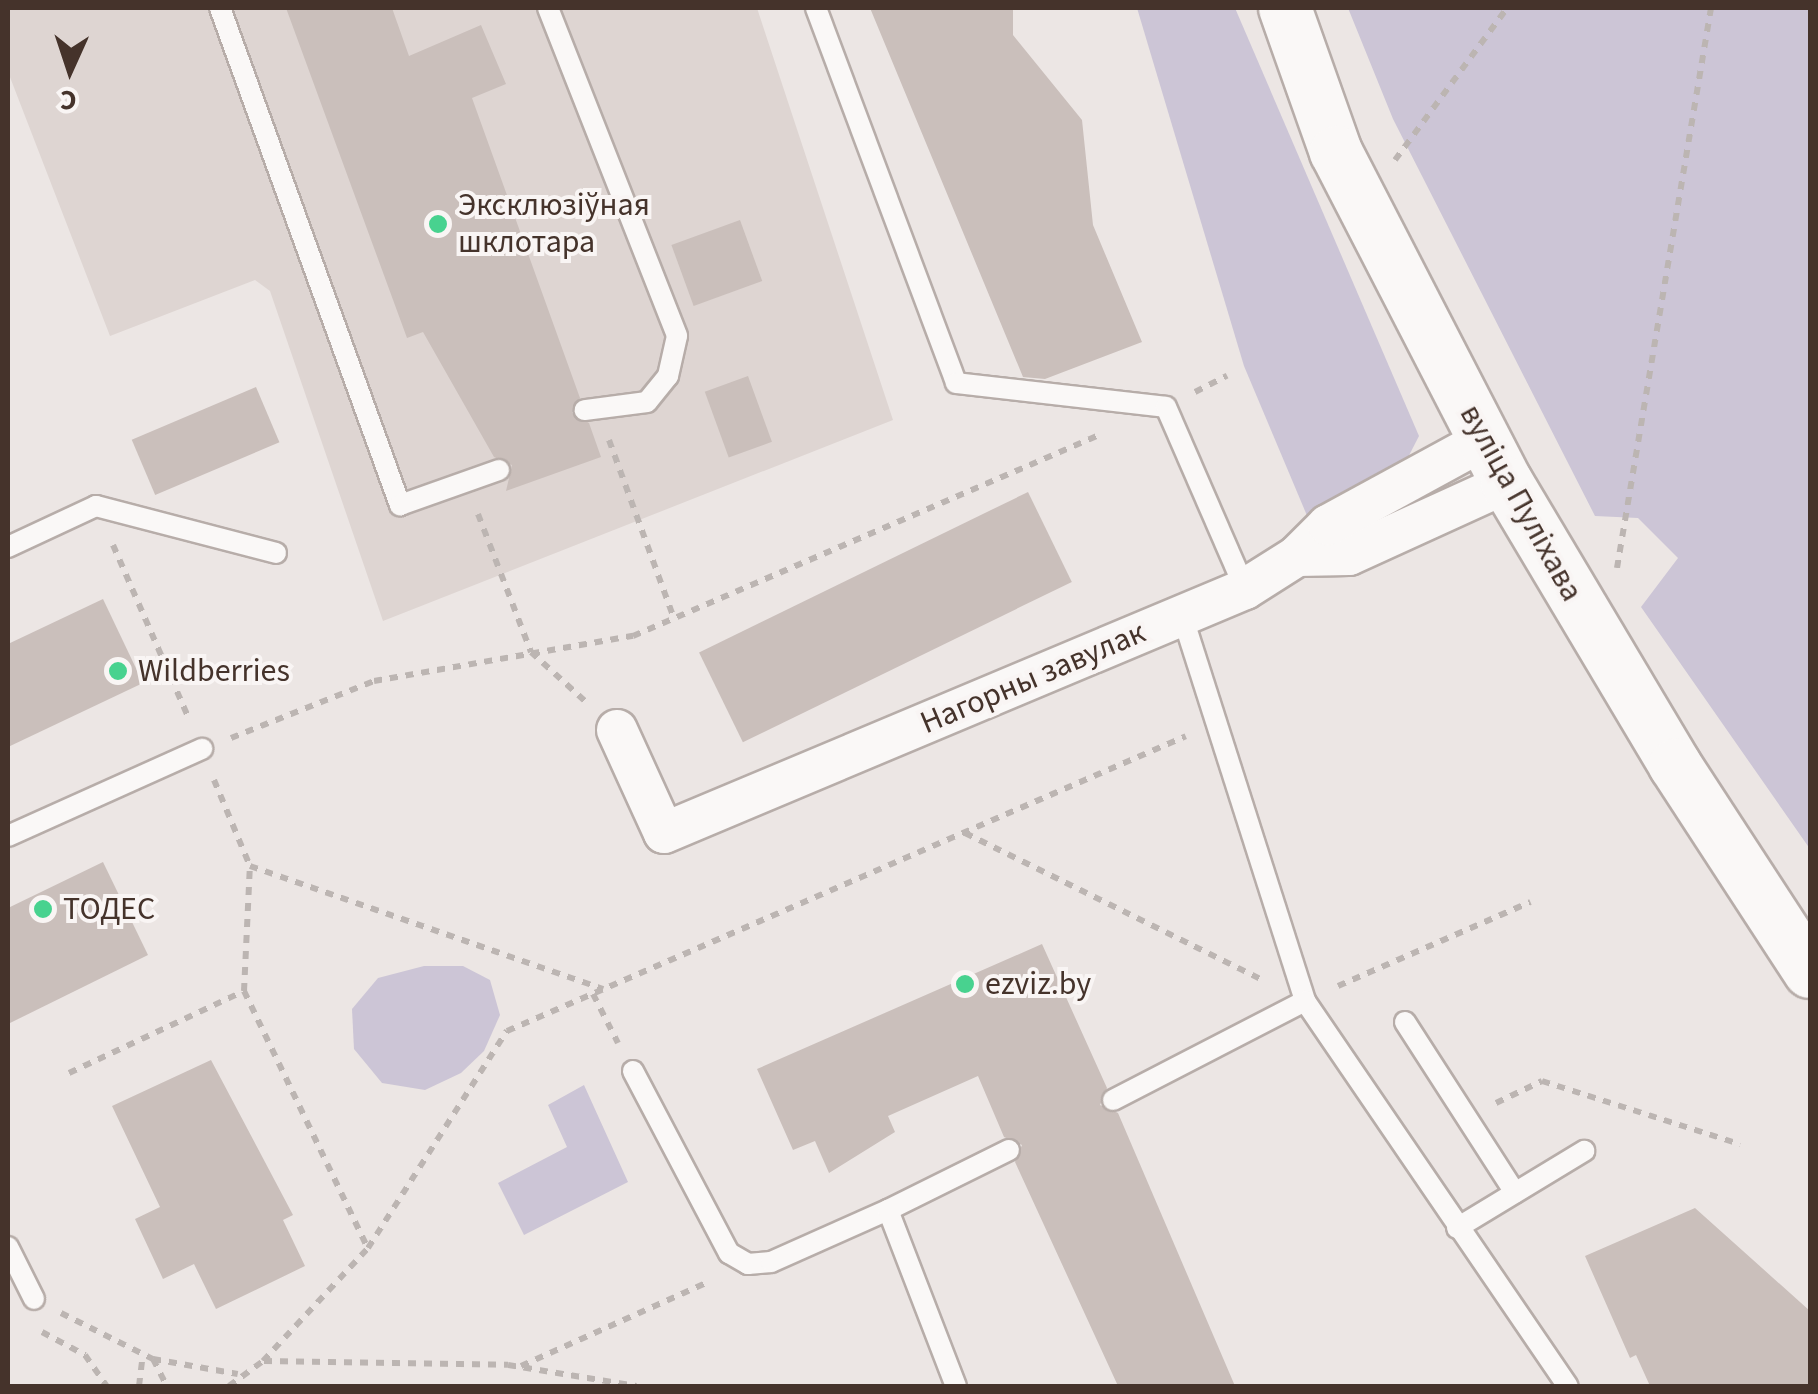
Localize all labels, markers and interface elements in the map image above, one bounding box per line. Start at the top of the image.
north arrow [20,20,120,120]
text: С [59,80,78,120]
place label: Эксклюзіўная шклотара [458,187,650,262]
marker: Эксклюзіўная шклотара [427,213,449,235]
street label: вуліца Пуліхава [1451,398,1591,608]
street label: Нагорны завулак [915,613,1151,743]
place label: Wildberries [138,652,290,690]
marker: Wildberries [107,660,129,682]
place label: ТОДЕС [63,890,155,928]
marker: ТОДЕС [32,898,54,920]
place label: ezviz.by [985,965,1091,1003]
marker: ezviz.by [954,973,976,995]

